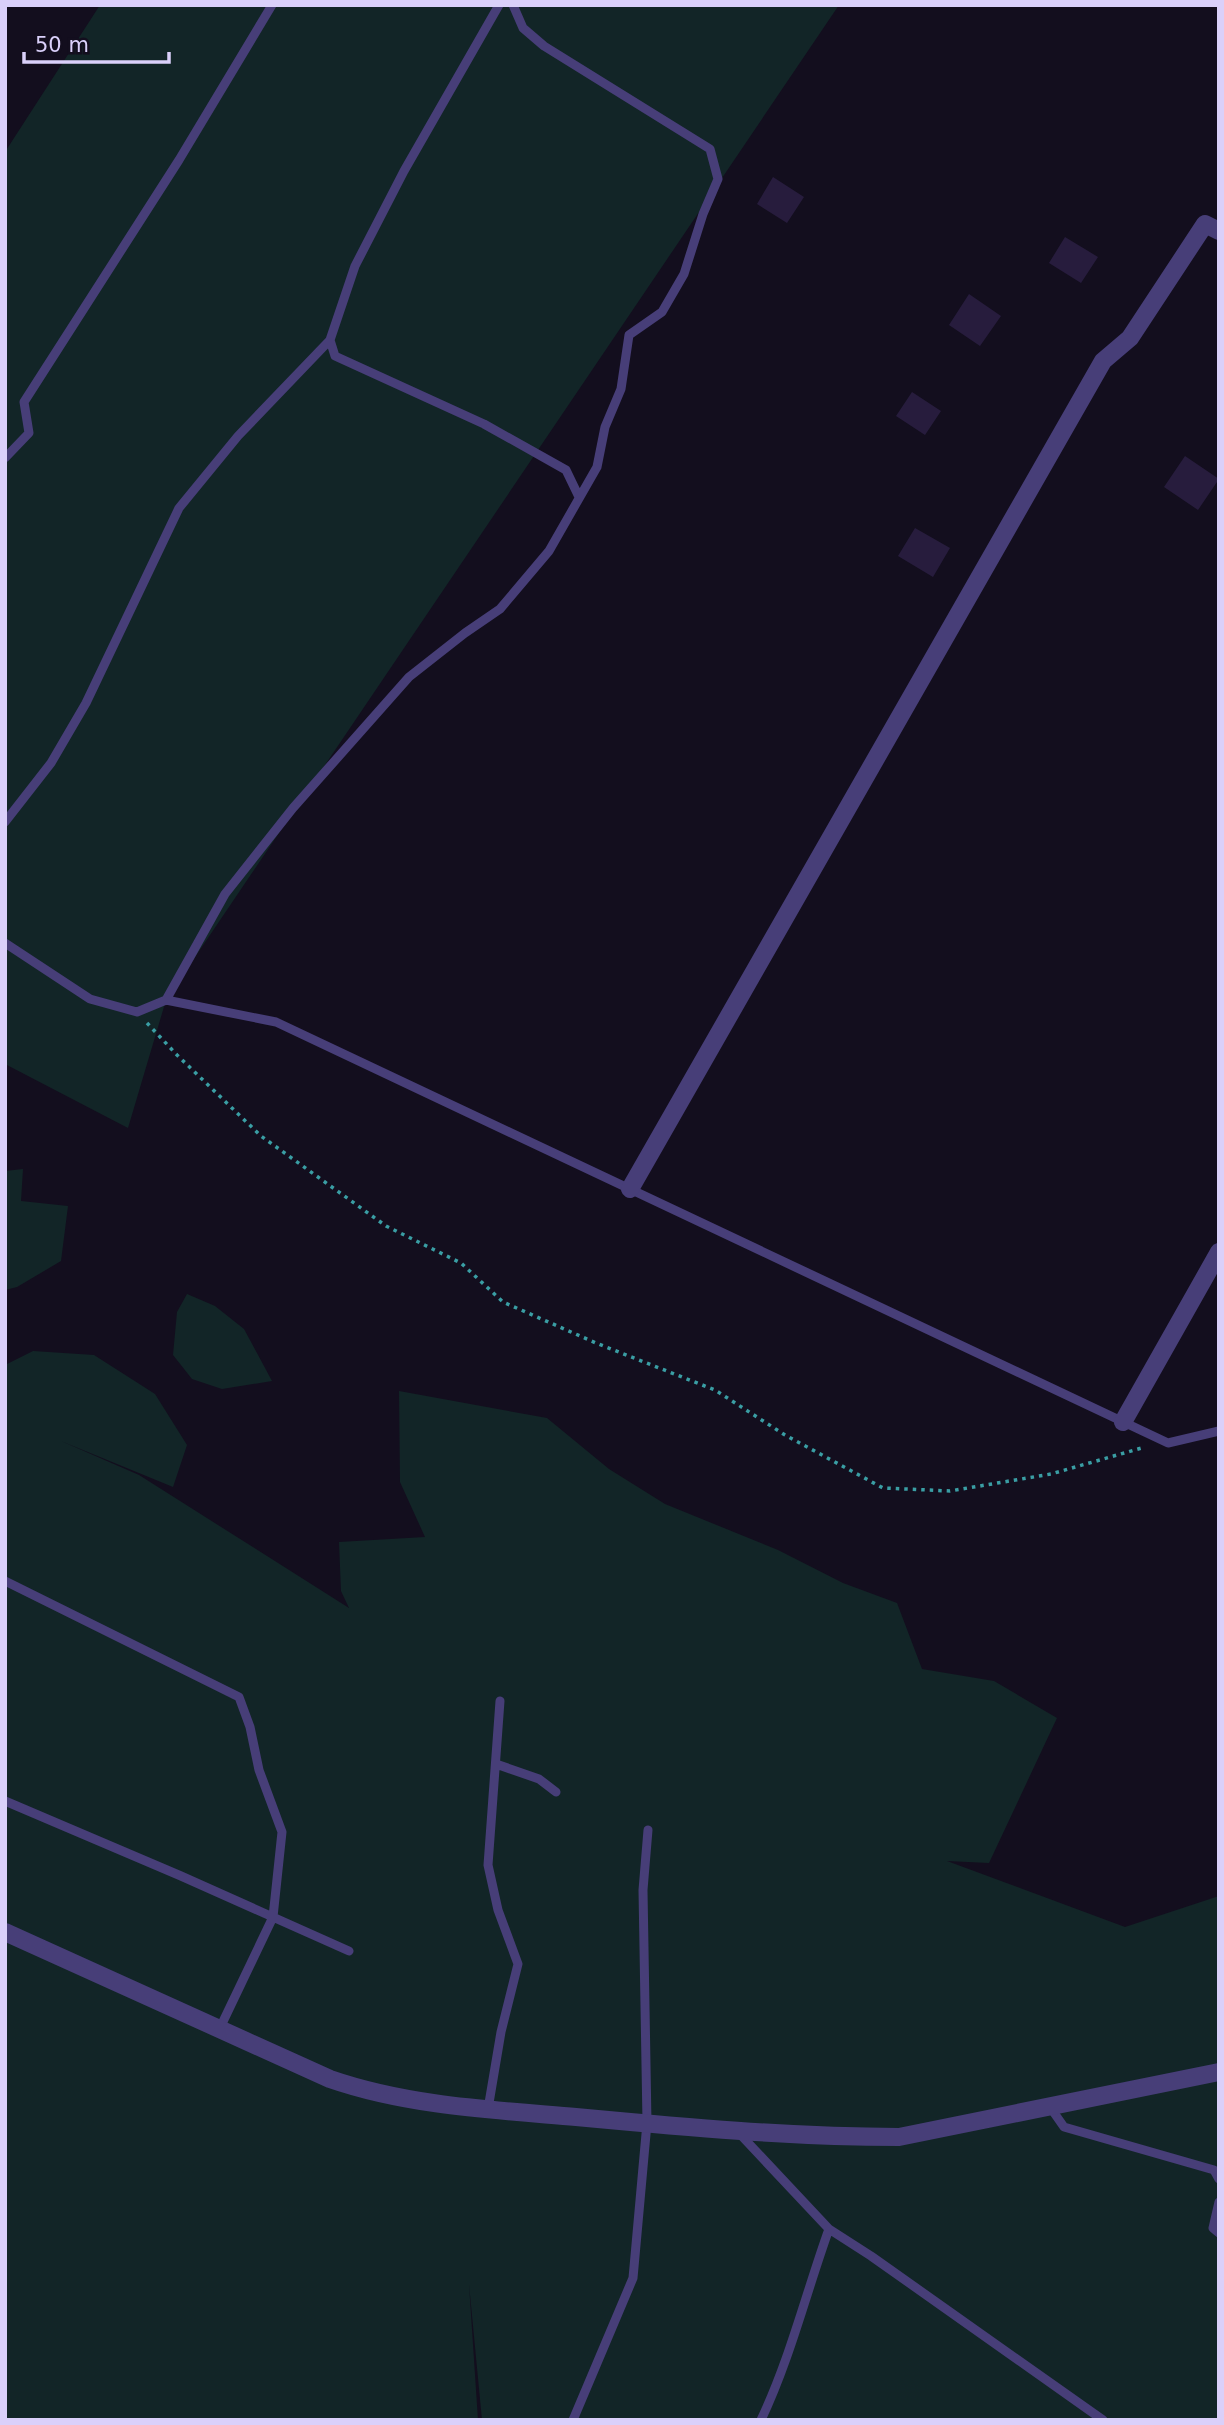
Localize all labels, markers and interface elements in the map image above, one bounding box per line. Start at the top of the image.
scale bar [24,21,170,65]
text: 50 m [35,33,89,57]

